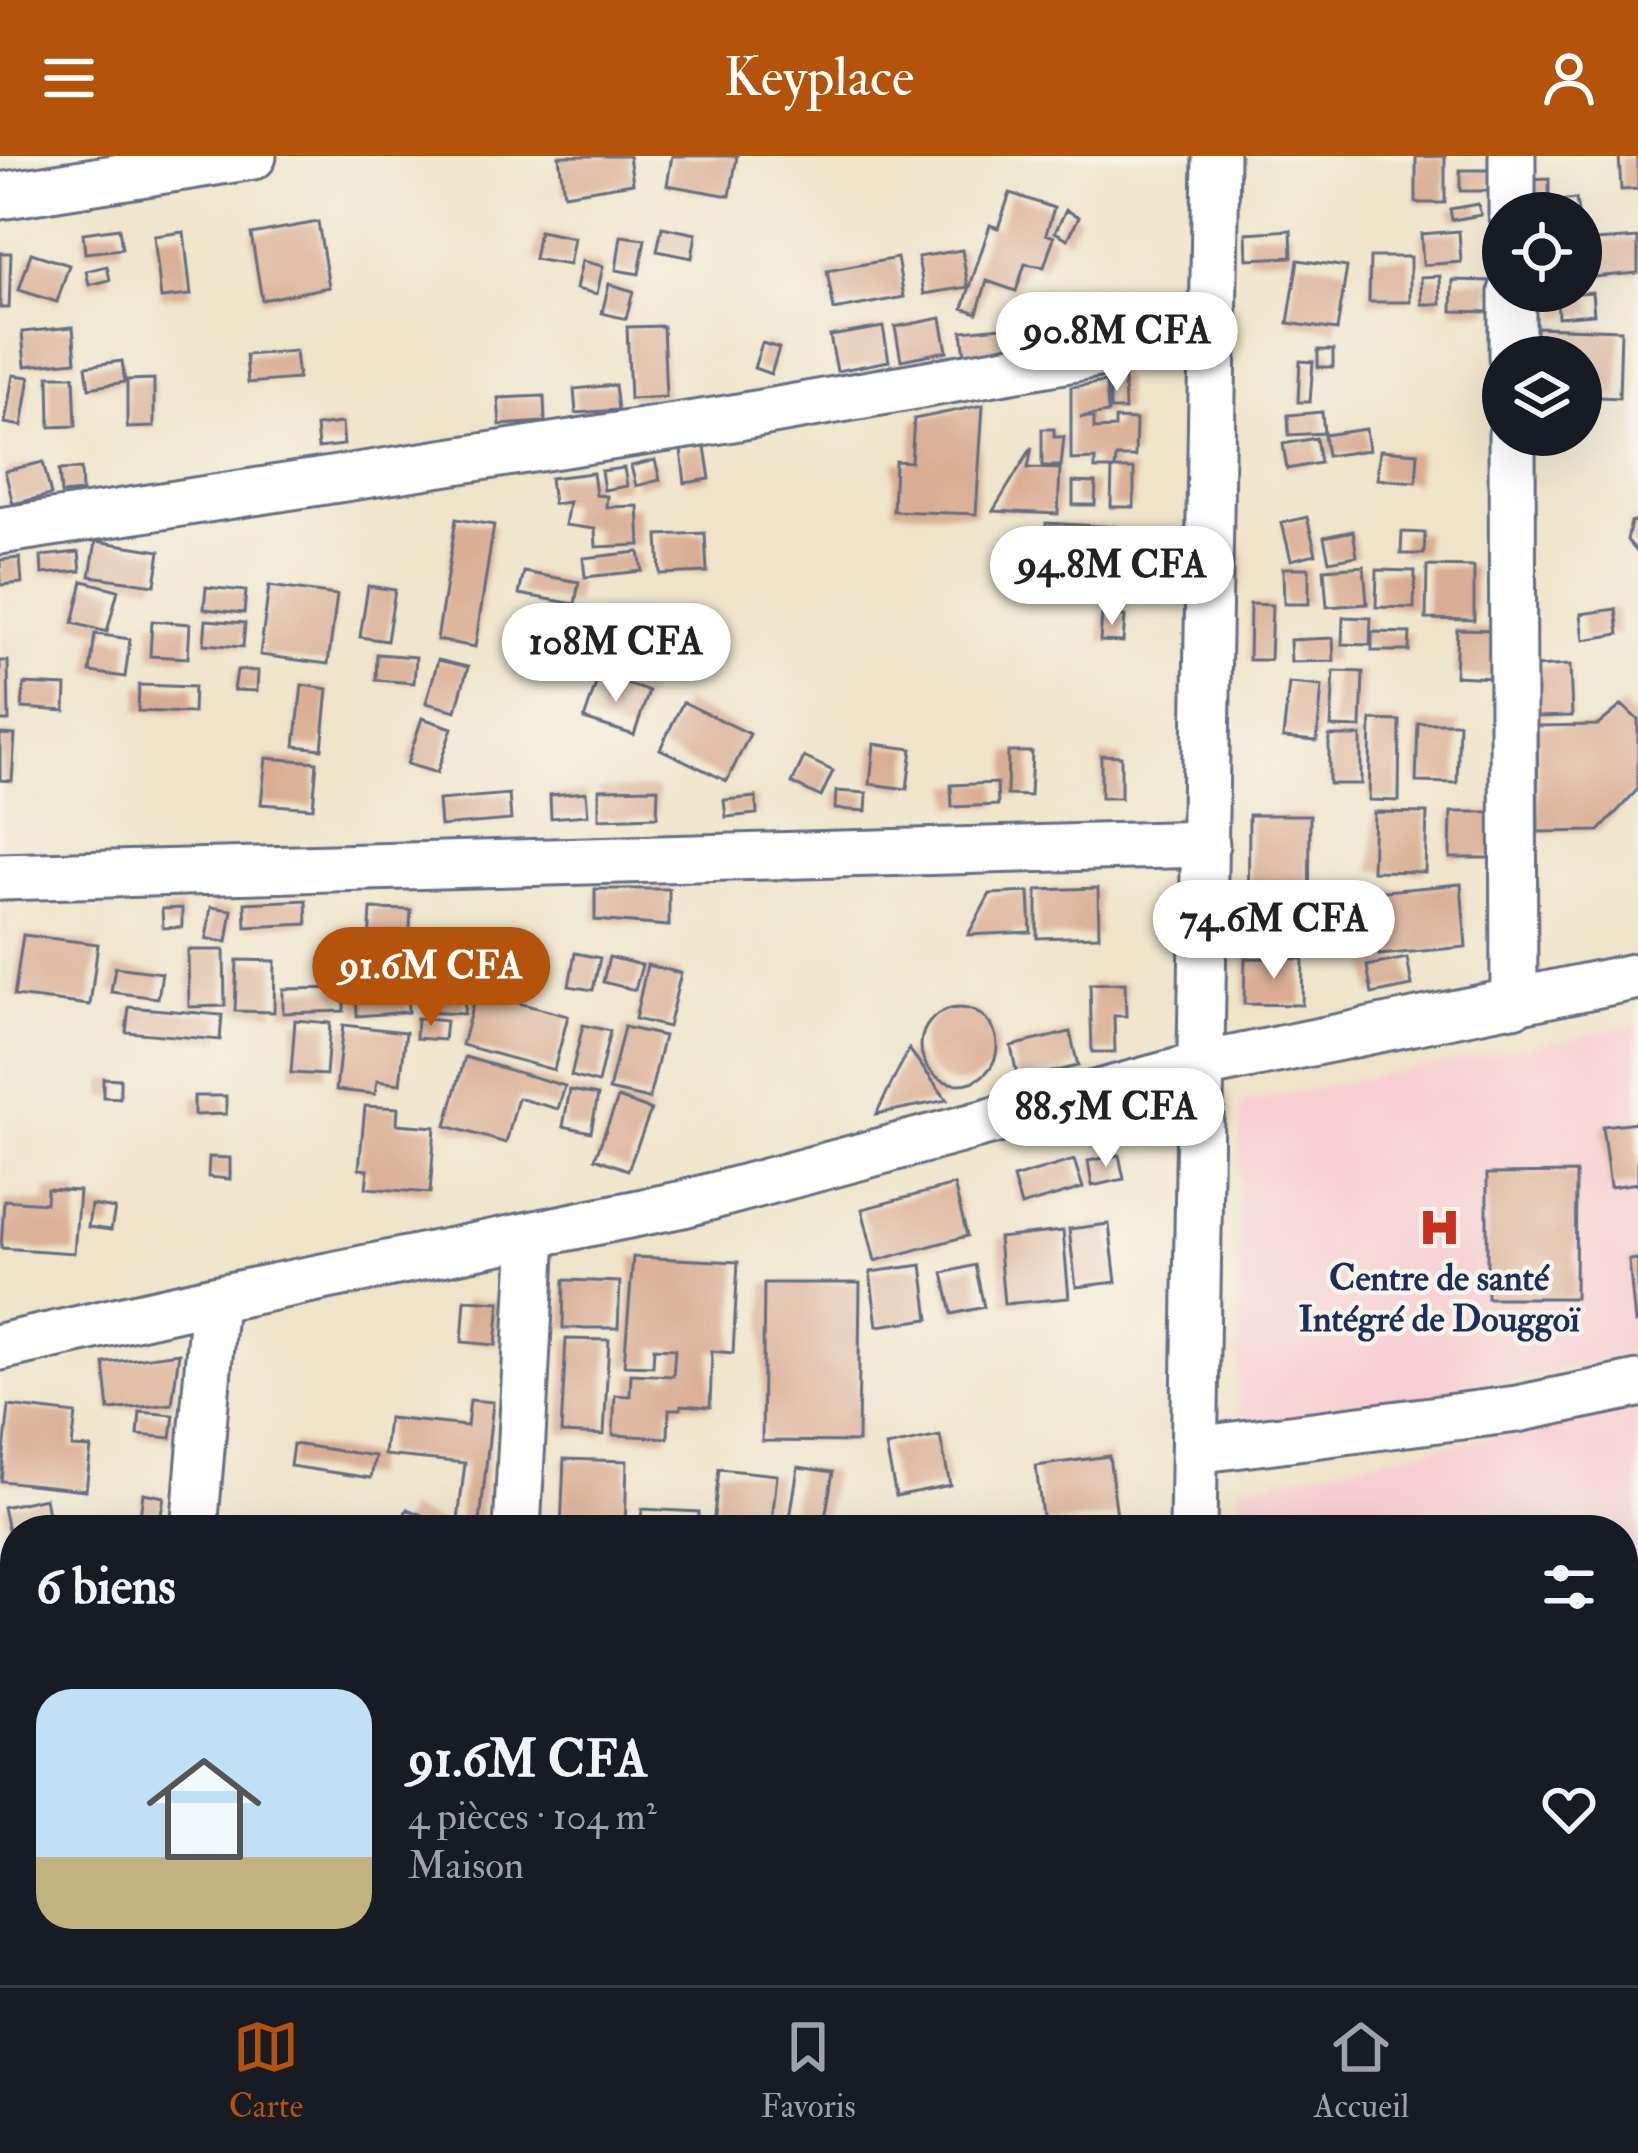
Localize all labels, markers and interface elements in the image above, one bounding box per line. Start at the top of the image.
text: Keyplace [724,44,914,112]
icon: menu [36,45,102,111]
icon: person [1536,45,1602,111]
map controls [1482,192,1602,456]
button: locate [1482,192,1602,312]
pin: 90.8M CFA [980,292,1254,394]
text: 90.8M CFA [1023,306,1211,355]
button: layers [1482,336,1602,456]
pin: 94.8M CFA [975,526,1249,628]
text: 94.8M CFA [1017,540,1207,589]
pin: 108M CFA [492,603,740,705]
text: 108M CFA [529,617,703,666]
pin: 74.6M CFA [1137,880,1411,982]
text: 74.6M CFA [1180,894,1368,943]
pin: 91.6M CFA [294,927,568,1029]
text: 91.6M CFA [339,941,523,990]
pin: 88.5M CFA [969,1068,1243,1170]
text: 88.5M CFA [1014,1082,1198,1131]
hospital icon: Centre de santé Intégré de Douggoï [1416,1205,1462,1251]
place label: Centre de santé Intégré de Douggoï [1298,1256,1581,1342]
icon: filters [1536,1554,1602,1620]
text: 6 biens [36,1555,176,1619]
text: 91.6M CFA [408,1728,648,1792]
icon: home [132,1737,276,1881]
icon: heart [1536,1776,1602,1842]
text: 4 pièces · 104 m² [408,1792,657,1841]
text: Maison [408,1841,524,1890]
tab: Carte [229,2014,303,2127]
tab: Favoris [761,2014,856,2127]
tab: Accueil [1314,2014,1409,2127]

